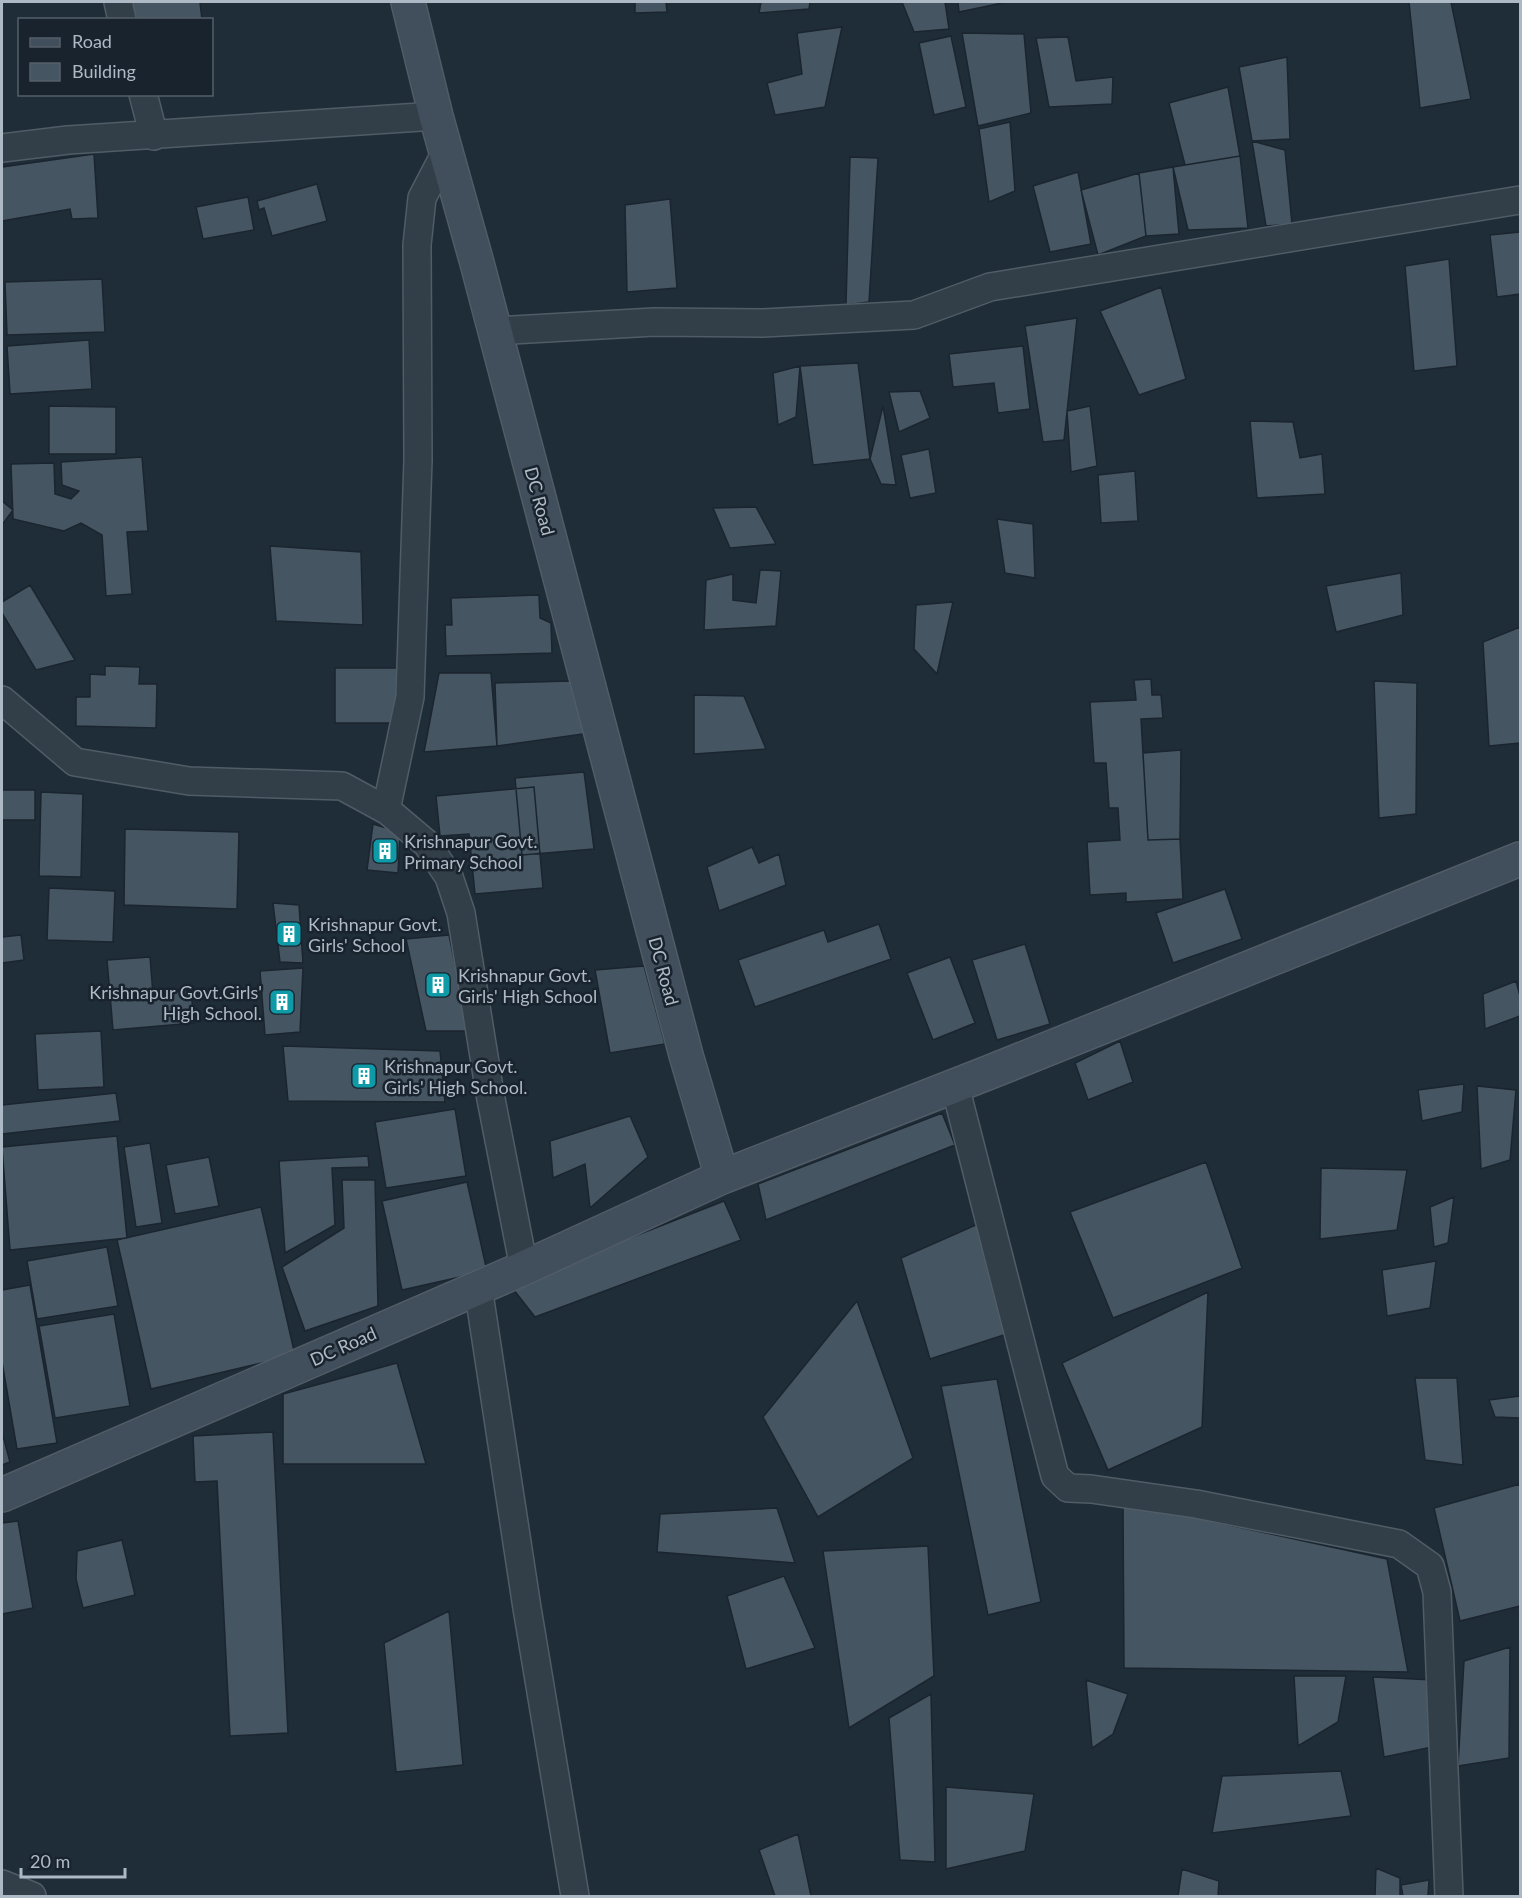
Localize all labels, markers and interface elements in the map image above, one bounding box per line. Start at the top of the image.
legend [18,18,213,96]
text: Road [72,30,112,52]
text: Building [72,60,136,82]
street label: DC Road [520,464,560,538]
place label: Krishnapur Govt. Primary School [404,830,538,873]
building icon: Krishnapur Govt. Primary School [370,836,400,866]
place label: Krishnapur Govt. Girls' School [308,913,442,956]
building icon: Krishnapur Govt. Girls' School [274,919,304,949]
street label: DC Road [644,934,684,1008]
place label: Krishnapur Govt. Girls' High School [458,964,597,1007]
building icon: Krishnapur Govt. Girls' High School [423,970,453,1000]
place label: Krishnapur Govt.Girls' High School. [89,981,262,1024]
building icon: Krishnapur Govt.Girls' High School. [267,987,297,1017]
place label: Krishnapur Govt. Girls' High School. [384,1055,527,1098]
building icon: Krishnapur Govt. Girls' High School. [349,1061,379,1091]
street label: DC Road [306,1322,380,1370]
scale bar [21,1841,124,1879]
text: 20 m [30,1850,70,1872]

